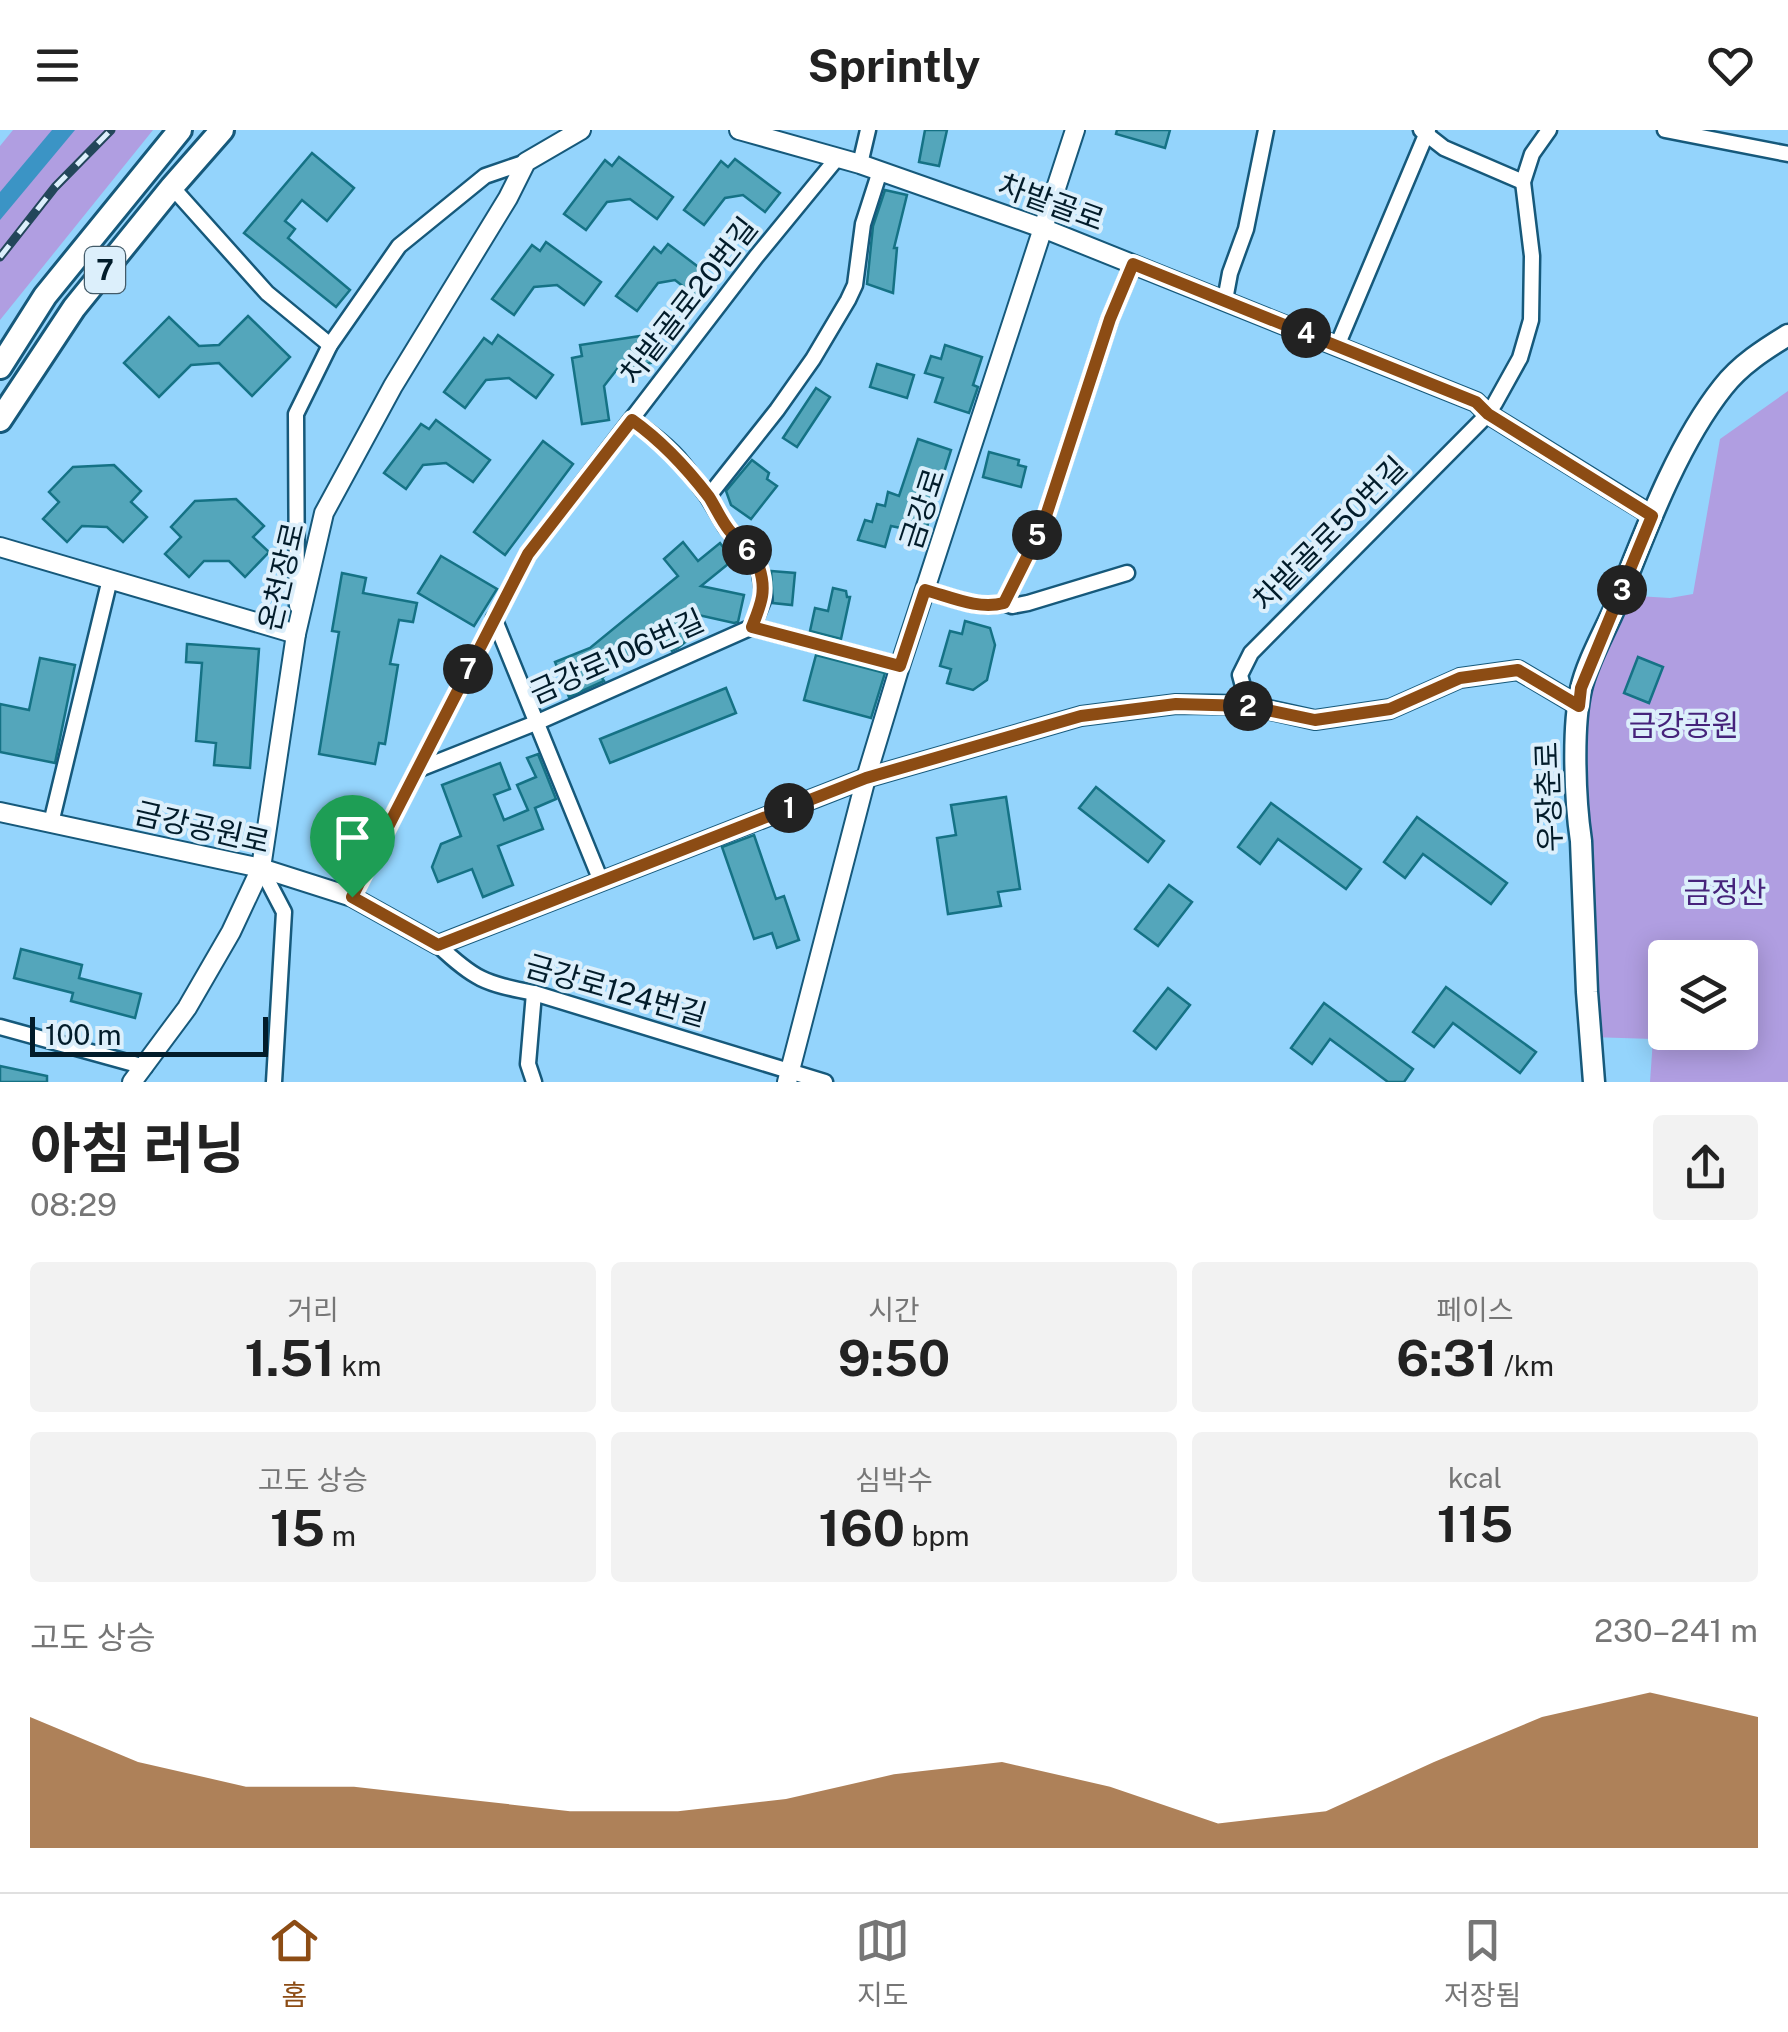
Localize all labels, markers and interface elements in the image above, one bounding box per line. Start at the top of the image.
icon: menu [30,38,85,93]
icon: heart [1703,38,1758,93]
text: Sprintly [808,39,980,92]
street label: 차밭골로 [993,166,1109,238]
street label: 차밭골로20번길 [612,210,765,391]
road number: 7 [85,247,125,293]
pin: 4 [1281,308,1331,358]
text: 4 [1297,316,1315,349]
street label: 차밭골로50번길 [1245,449,1414,618]
street label: 금강로 [892,464,952,554]
pin: 5 [1012,510,1062,560]
text: 5 [1028,518,1046,551]
street label: 온천장로 [251,519,311,635]
pin: 6 [722,525,772,575]
text: 6 [738,533,756,566]
pin: 3 [1597,565,1647,615]
text: 3 [1613,573,1631,606]
street label: 금강로106번길 [524,602,709,711]
pin: 7 [443,644,493,694]
text: 7 [459,652,477,685]
pin: 2 [1223,681,1273,731]
text: 2 [1239,689,1257,722]
park label: 금강공원 [1629,707,1739,743]
street label: 우장춘로 [1528,741,1568,853]
pin: 1 [764,783,814,833]
text: 1 [783,791,795,824]
street label: 금강공원로 [131,794,274,860]
pin [310,795,395,898]
icon: arrive [325,810,380,865]
park label: 금정산 [1684,874,1766,910]
map controls [1648,940,1758,1050]
button: layers [1648,940,1758,1050]
street label: 금강로124번길 [521,947,711,1033]
scale bar [30,1012,268,1056]
text: 100 m [45,1018,122,1051]
button: share [1653,1115,1758,1220]
text: 아침 러닝 [30,1116,245,1180]
text: 08:29 [30,1186,117,1223]
text: 거리 [287,1293,339,1326]
text: 시간 [868,1293,920,1326]
text: 페이스 [1436,1293,1514,1326]
text: 1.51 [245,1328,335,1387]
text: 9:50 [838,1328,950,1387]
text: 6:31 [1396,1328,1497,1387]
text: km [335,1349,381,1382]
text: /km [1497,1349,1554,1382]
text: kcal [1448,1461,1502,1494]
text: 고도 상승 [258,1463,368,1496]
text: 심박수 [855,1463,933,1496]
text: 115 [1437,1494,1513,1553]
text: 15 [270,1498,325,1557]
text: 160 [819,1498,905,1557]
text: m [325,1519,356,1552]
text: bpm [905,1519,969,1552]
text: 230–241 m [1594,1612,1758,1649]
text: 고도 상승 [30,1619,156,1656]
tab: 홈 [267,1913,322,2013]
tab: 지도 [855,1913,910,2013]
tab: 저장됨 [1444,1913,1521,2013]

